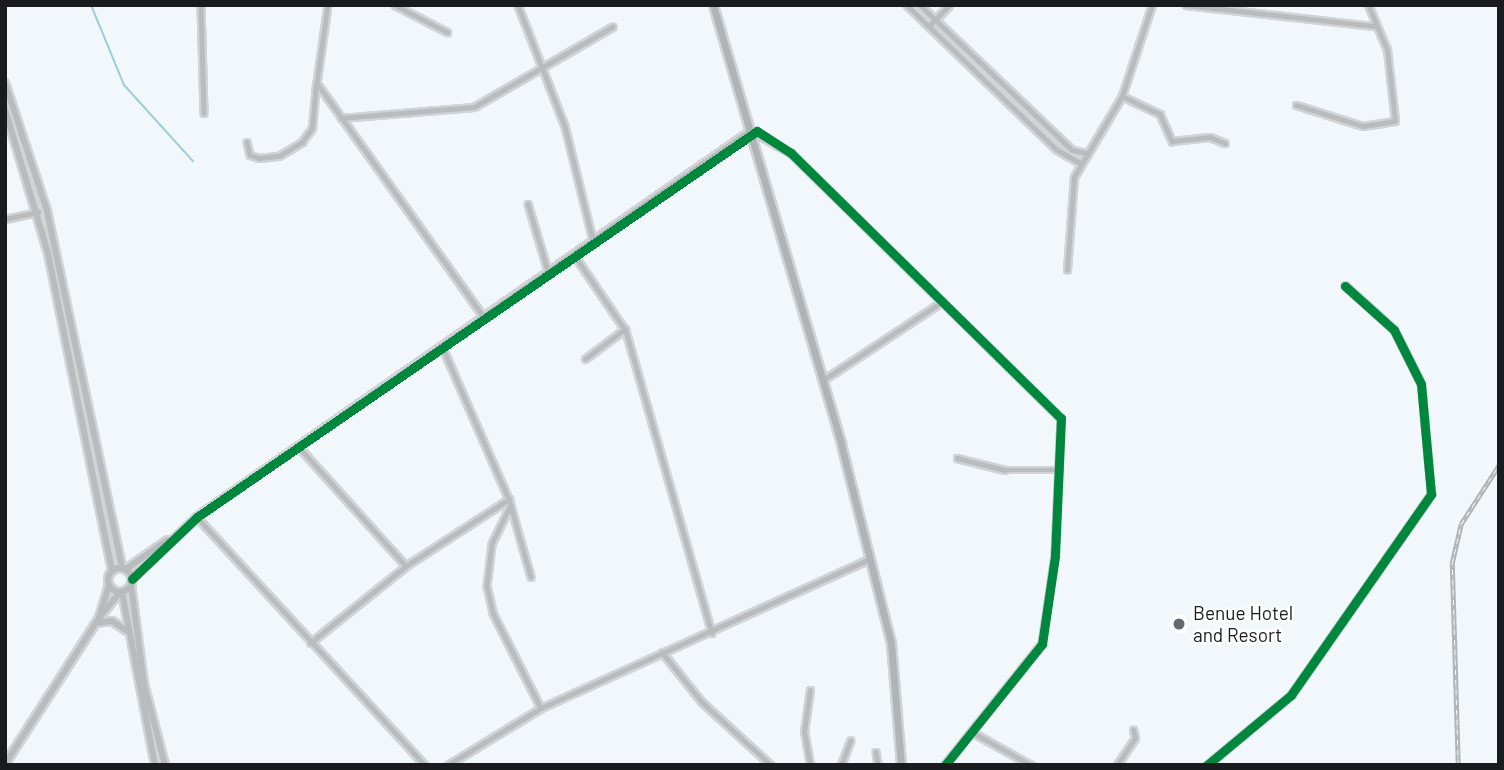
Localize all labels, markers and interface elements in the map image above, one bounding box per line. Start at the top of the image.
place label: Benue Hotel and Resort [1193,602,1293,646]
marker: Benue Hotel and Resort [1171,616,1187,632]

